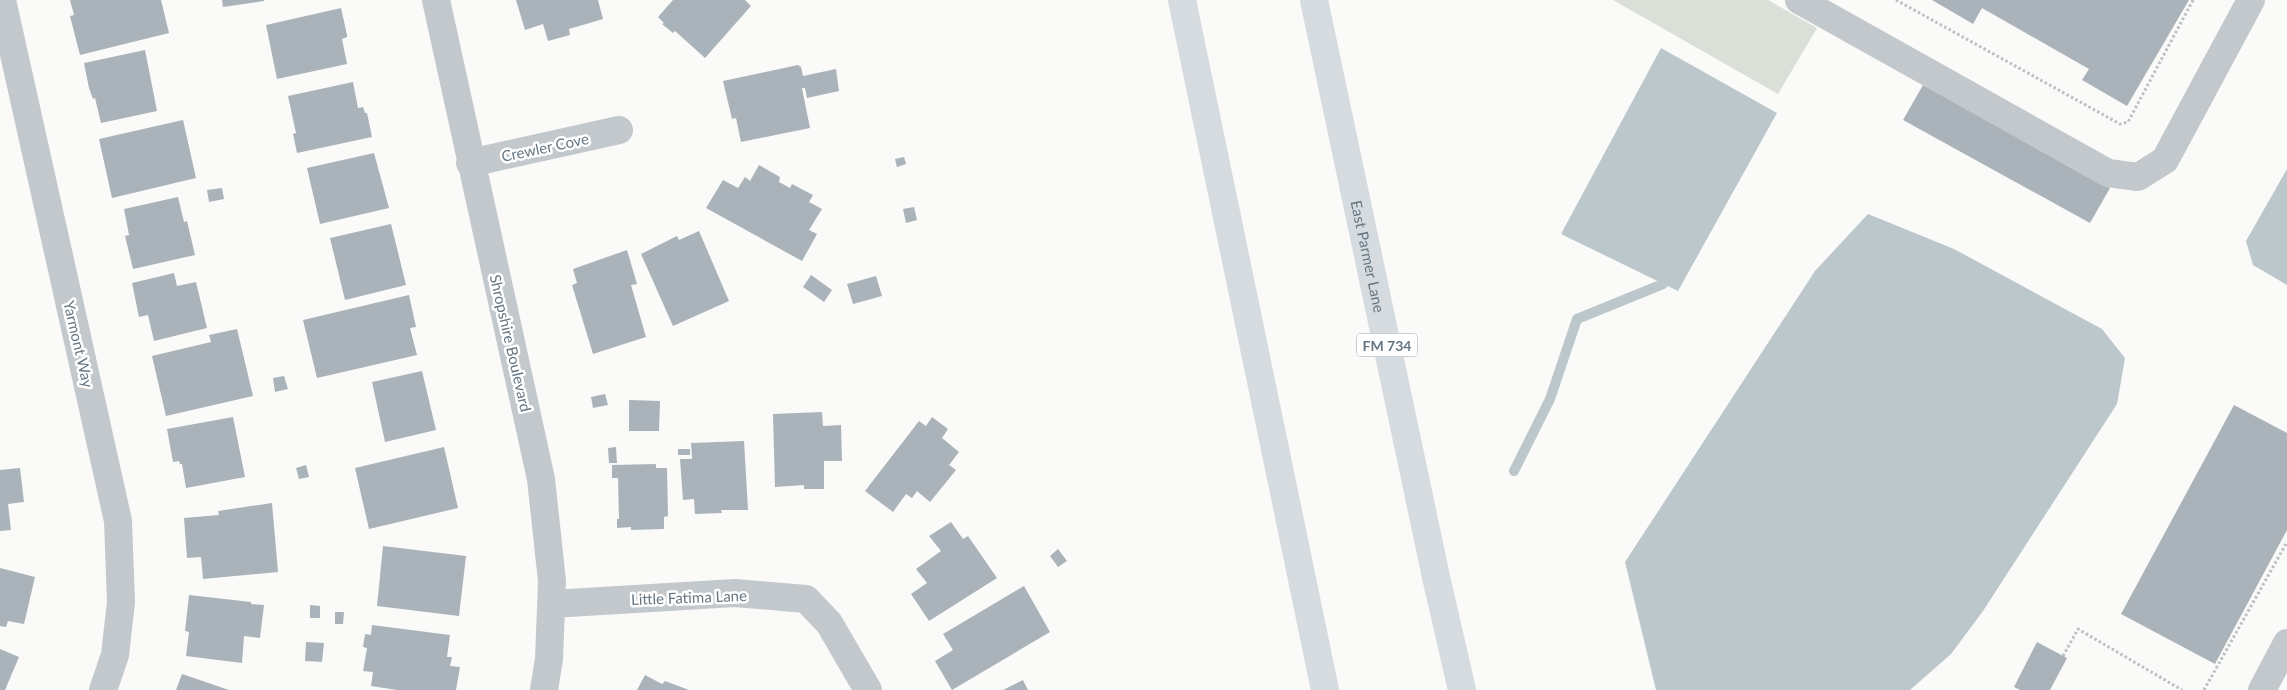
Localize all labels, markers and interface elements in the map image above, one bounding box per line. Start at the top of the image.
street label: Crewler Cove [500,129,590,165]
street label: East Parmer Lane [1348,199,1389,314]
street label: Shropshire Boulevard [486,273,536,413]
street label: Yarmont Way [60,299,98,389]
road number: FM 734 [1357,334,1417,356]
street label: Little Fatima Lane [631,586,747,608]

